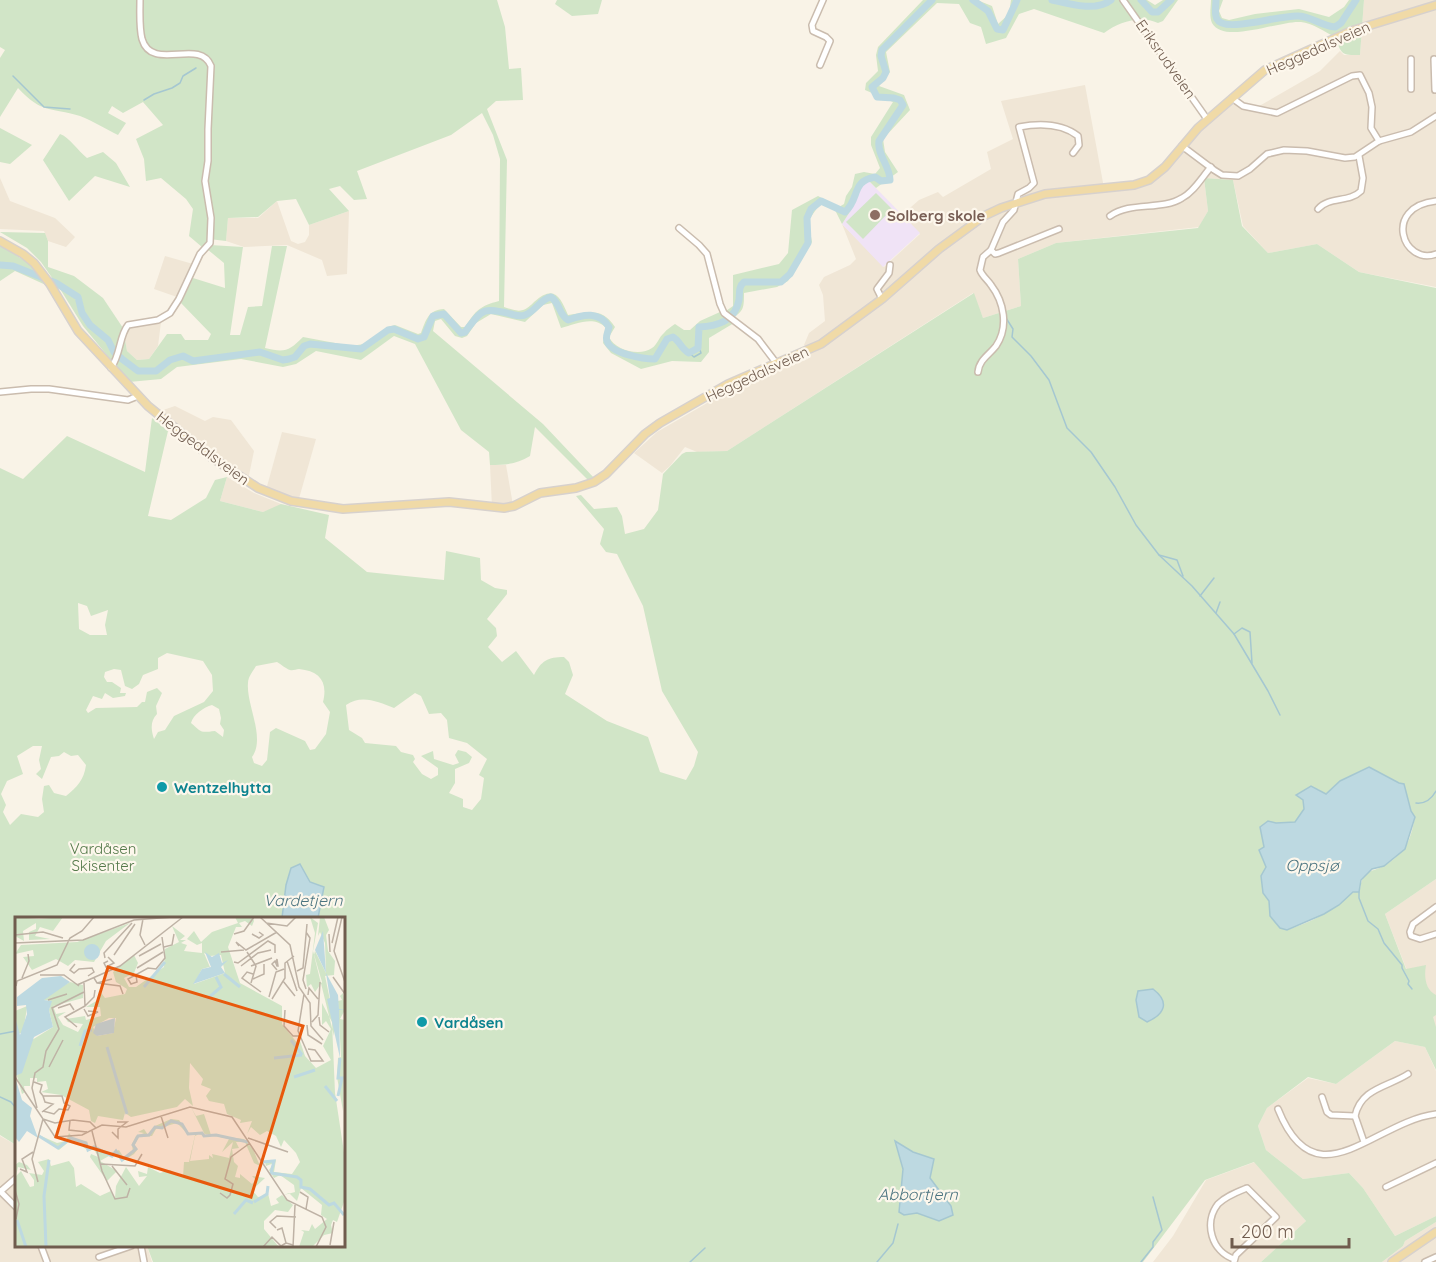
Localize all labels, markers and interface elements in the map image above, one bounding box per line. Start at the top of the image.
street label: Eriksrudveien [1132,16,1200,102]
street label: Heggedalsveien [1263,17,1373,79]
place label: Solberg skole [887,206,985,225]
marker: Solberg skole [868,208,882,222]
street label: Heggedalsveien [702,342,812,406]
street label: Heggedalsveien [153,407,253,489]
place label: Wentzelhytta [174,778,271,797]
marker: Wentzelhytta [155,780,169,794]
park label: Vardåsen Skisenter [70,839,136,875]
water label: Oppsjø [1285,855,1340,875]
water label: Vardetjern [264,890,343,910]
inset map [15,917,345,1247]
place label: Vardåsen [434,1013,503,1032]
marker: Vardåsen [415,1015,429,1029]
water label: Abbortjern [878,1184,959,1204]
scale bar [1232,1211,1349,1249]
text: 200 m [1241,1220,1294,1243]

